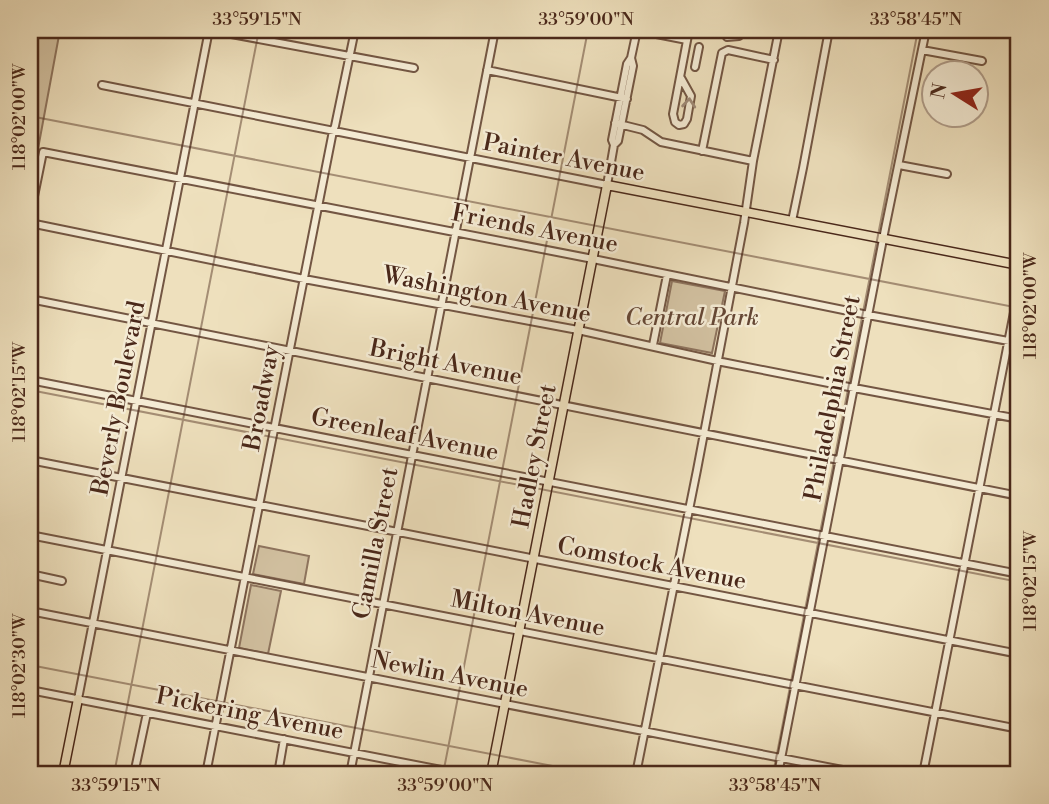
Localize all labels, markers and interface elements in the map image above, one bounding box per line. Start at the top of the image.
text: 33°59'15"N [212,8,302,31]
text: 33°59'00"N [538,8,634,31]
text: 33°58'45"N [870,8,963,31]
north arrow [920,60,990,130]
text: 118°02'00"W [8,63,31,170]
text: N [926,81,953,101]
one-way arrow [681,97,696,108]
street label: Painter Avenue [480,128,647,188]
street label: Friends Avenue [449,198,621,260]
text: 118°02'00"W [1019,252,1042,359]
street label: Washington Avenue [379,260,594,330]
street label: Philadelphia Street [798,292,868,504]
street label: Beverly Boulevard [85,298,153,499]
park label: Central Park [625,303,759,333]
street label: Bright Avenue [366,333,525,392]
text: 118°02'15"W [8,341,31,442]
street label: Broadway [237,343,287,454]
street label: Hadley Street [506,381,564,531]
street label: Greenleaf Avenue [308,402,501,468]
street label: Camilla Street [347,464,405,622]
text: 118°02'15"W [1019,530,1042,631]
street label: Comstock Avenue [555,531,749,597]
street label: Milton Avenue [448,584,607,644]
text: 118°02'30"W [8,613,31,718]
street label: Newlin Avenue [369,645,531,705]
street label: Pickering Avenue [153,681,346,747]
text: 33°59'15"N [71,774,161,797]
text: 33°59'00"N [397,774,493,797]
text: 33°58'45"N [729,774,822,797]

